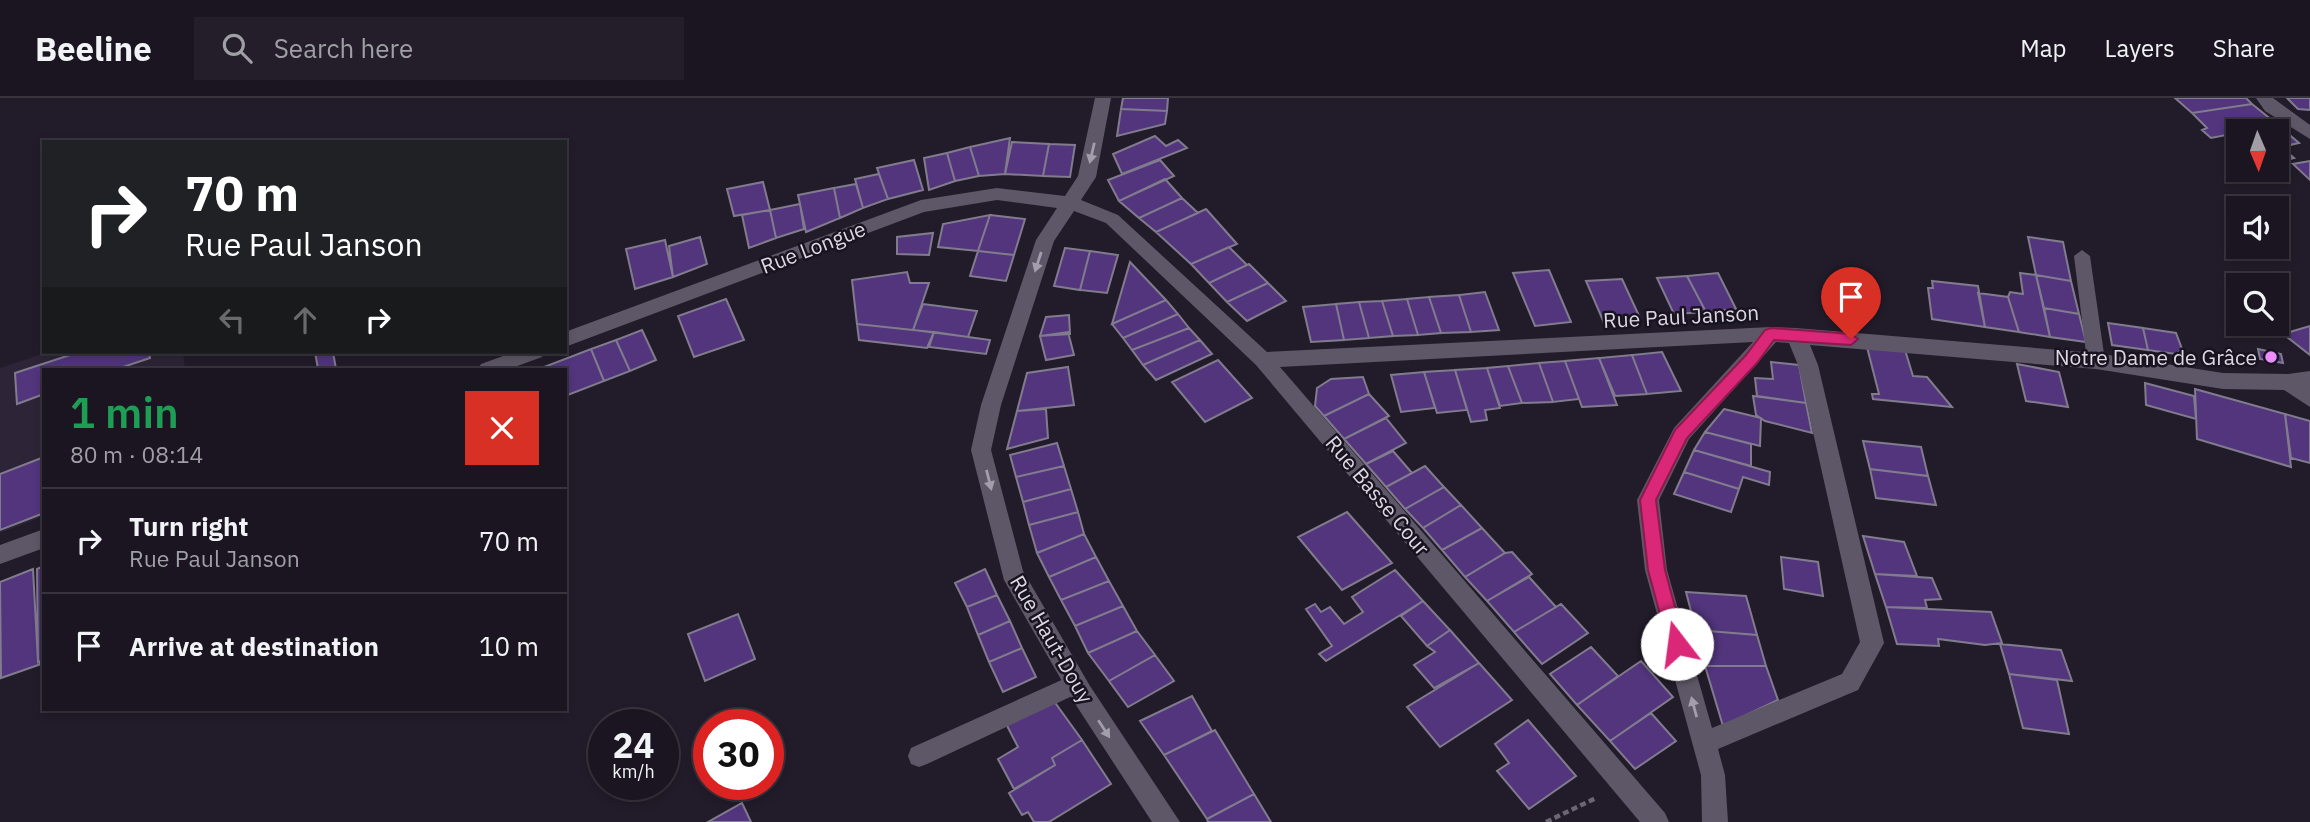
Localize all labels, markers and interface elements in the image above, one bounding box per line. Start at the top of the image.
search box [194,17,684,80]
text: Beeline [35,27,152,70]
icon: search [218,29,256,67]
text: Search here [274,31,413,65]
text: Map [2020,32,2067,64]
text: Layers [2105,32,2175,64]
text: Share [2213,32,2275,64]
north arrow [2226,119,2289,182]
map controls [2226,119,2289,336]
one-way arrow [1087,142,1098,164]
text: 70 m [185,161,299,224]
icon: right [70,168,161,259]
button: sound [2226,196,2289,259]
street label: Rue Longue [756,214,870,280]
text: Rue Paul Janson [185,223,423,265]
one-way arrow [1032,252,1042,273]
pin [1821,267,1881,339]
button: search [2226,273,2289,336]
icon: arrive [1832,278,1870,316]
street label: Rue Paul Janson [1602,298,1760,334]
icon: left [213,301,251,339]
icon: ahead [286,301,324,339]
icon: right [359,301,397,339]
place label: Notre Dame de Grâce [2055,343,2257,371]
marker: Notre Dame de Grâce [2263,349,2279,365]
text: 1 min [70,385,179,440]
button: close [465,391,539,465]
street label: Rue Basse Cour [1320,429,1436,561]
text: 80 m · 08:14 [70,439,203,469]
one-way arrow [984,469,995,491]
text: Turn right [129,509,248,543]
icon: right [70,522,108,560]
text: 70 m [479,524,539,558]
text: Rue Paul Janson [129,543,300,573]
street label: Rue Haut-Douy [1004,570,1100,709]
position arrow [1640,607,1714,681]
icon: arrive [70,627,108,665]
text: Arrive at destination [129,629,379,663]
text: 10 m [479,629,539,663]
one-way arrow [1688,696,1699,718]
speed limit sign: 30 [693,709,784,800]
one-way arrow [1097,719,1110,738]
text: 24 [612,722,655,768]
text: km/h [612,760,655,783]

